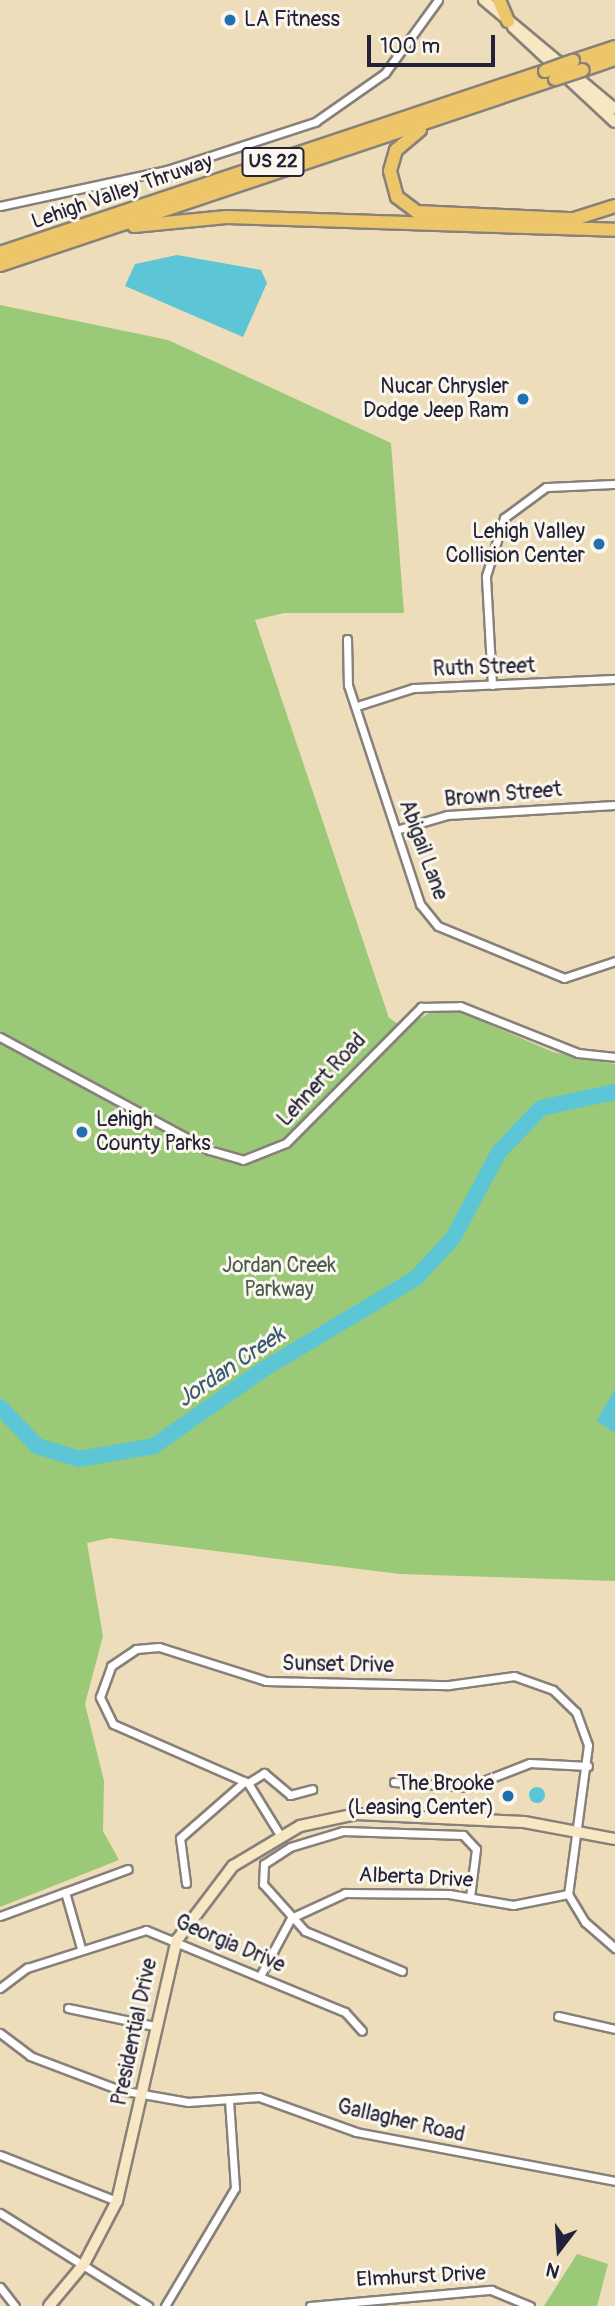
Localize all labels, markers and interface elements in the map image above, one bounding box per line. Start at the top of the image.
place label: LA Fitness [244,7,340,33]
marker: LA Fitness [222,12,238,28]
scale bar [370,21,498,65]
text: 100 m [380,33,440,60]
road number: US 22 [240,146,306,178]
street label: Lehigh Valley Thruway [28,149,216,235]
place label: Nucar Chrysler Dodge Jeep Ram [363,374,509,424]
marker: Nucar Chrysler Dodge Jeep Ram [515,391,531,407]
place label: Lehigh Valley Collision Center [446,519,585,569]
marker: Lehigh Valley Collision Center [591,536,607,552]
street label: Ruth Street [432,654,536,682]
street label: Brown Street [443,777,563,813]
street label: Abigail Lane [393,797,453,903]
street label: Lehnert Road [272,1028,372,1132]
place label: Lehigh County Parks [96,1107,211,1157]
marker: Lehigh County Parks [74,1124,90,1140]
park label: Jordan Creek Parkway [222,1253,336,1303]
water label: Jordan Creek [172,1321,290,1413]
street label: Sunset Drive [282,1651,394,1679]
place label: The Brooke (Leasing Center) [347,1771,494,1821]
marker: The Brooke (Leasing Center) [500,1788,516,1804]
street label: Alberta Drive [358,1862,474,1894]
street label: Georgia Drive [171,1910,289,1978]
street label: Presidential Drive [107,1956,163,2108]
street label: Gallagher Road [335,2094,467,2148]
north arrow [524,2215,594,2285]
text: N [543,2257,563,2283]
street label: Elmhurst Drive [356,2261,486,2293]

